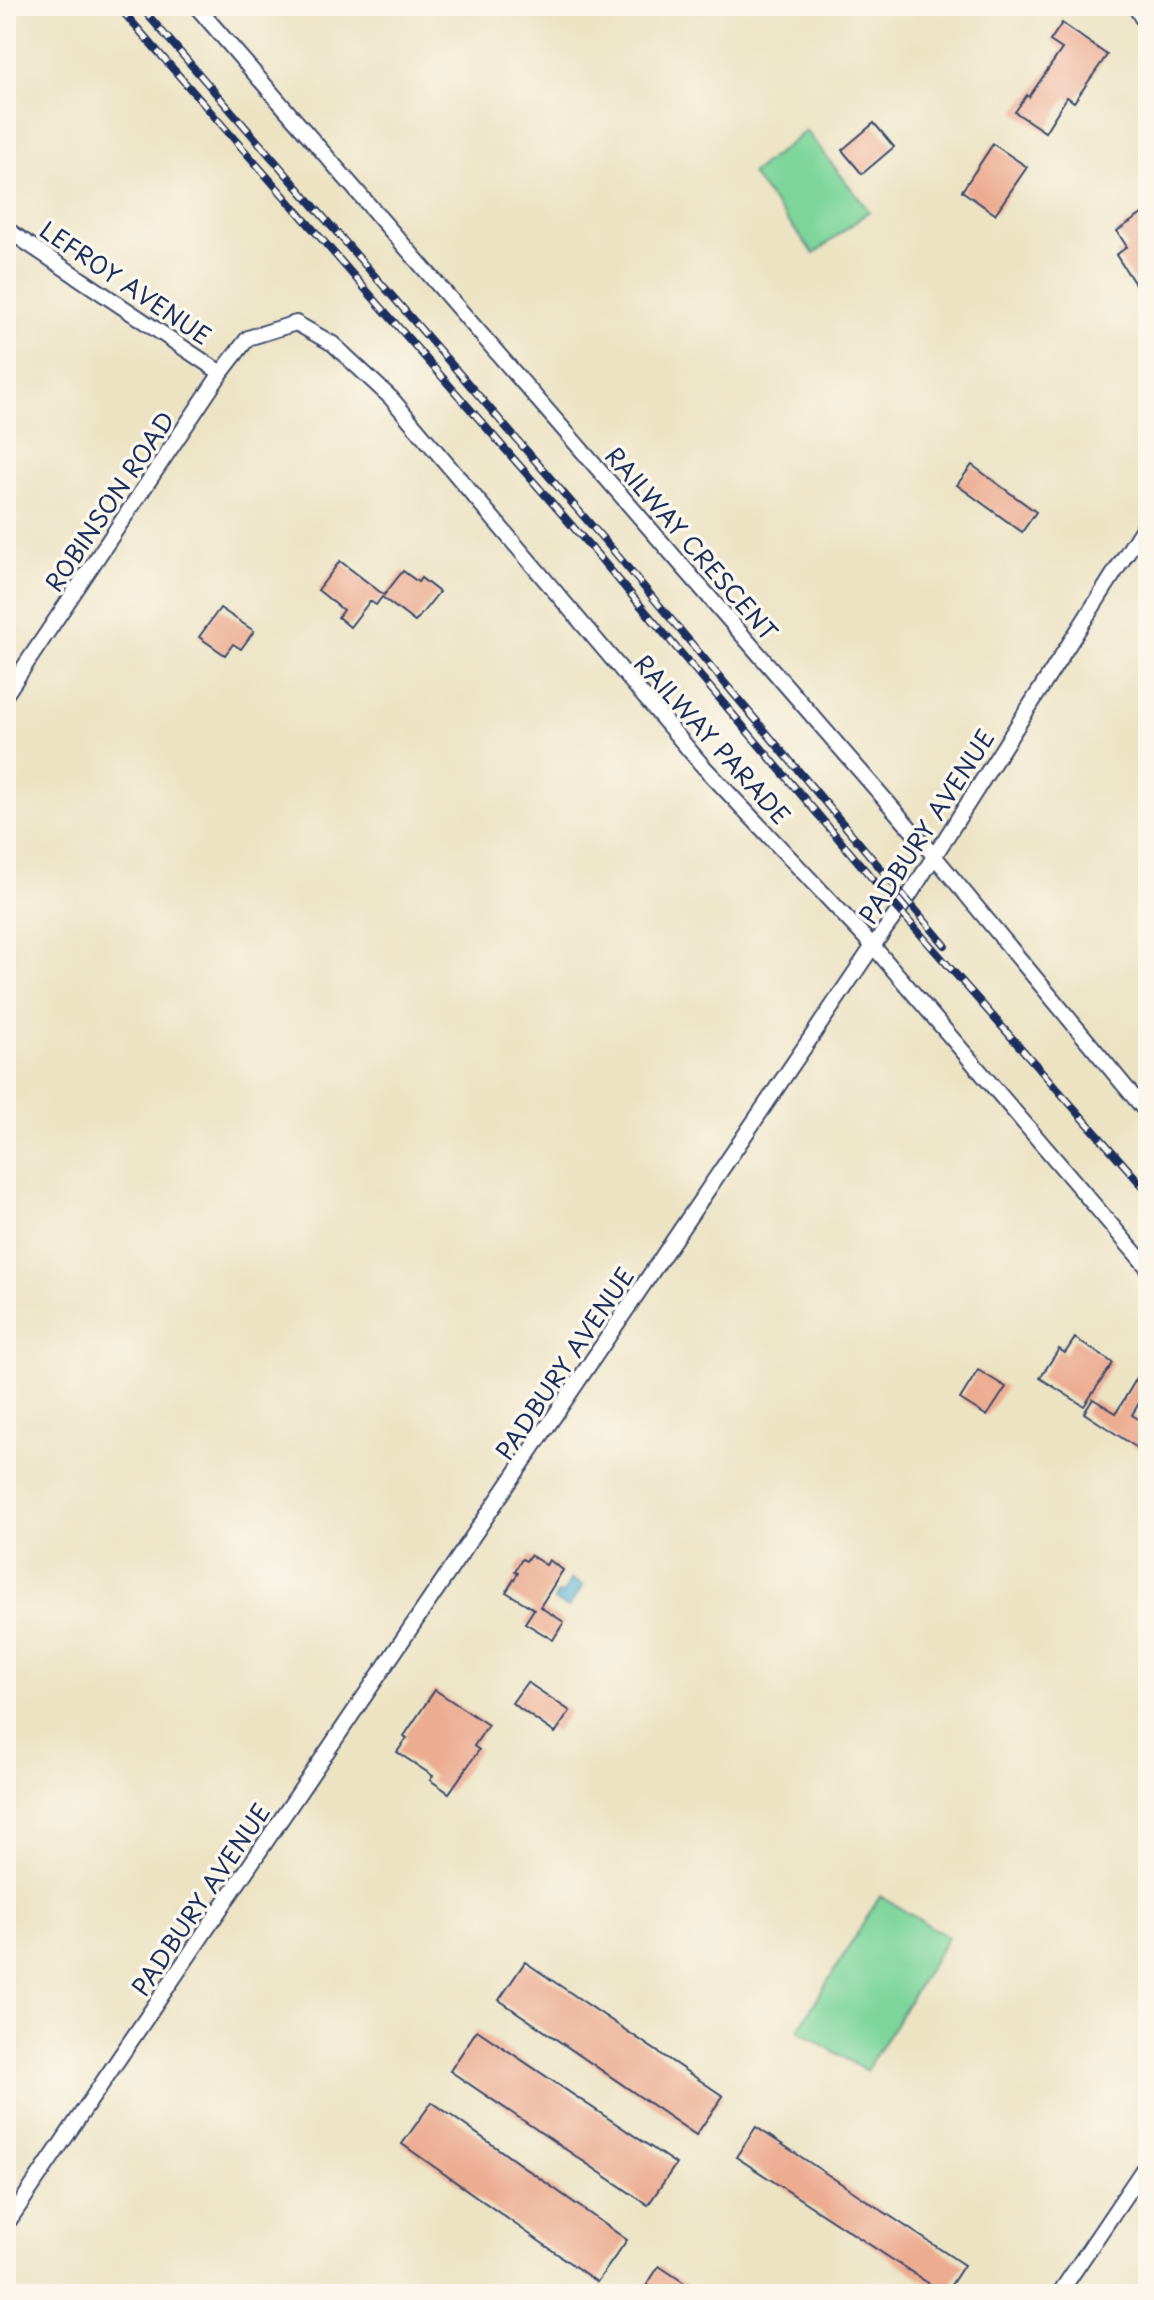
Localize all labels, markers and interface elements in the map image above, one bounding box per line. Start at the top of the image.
street label: LEFROY AVENUE [33,211,219,353]
street label: ROBINSON ROAD [35,404,183,598]
street label: RAILWAY CRESCENT [597,438,787,648]
street label: RAILWAY PARADE [627,646,799,832]
street label: PADBURY AVENUE [850,722,1002,930]
street label: PADBURY AVENUE [486,1259,642,1467]
street label: PADBURY AVENUE [122,1795,278,2003]

